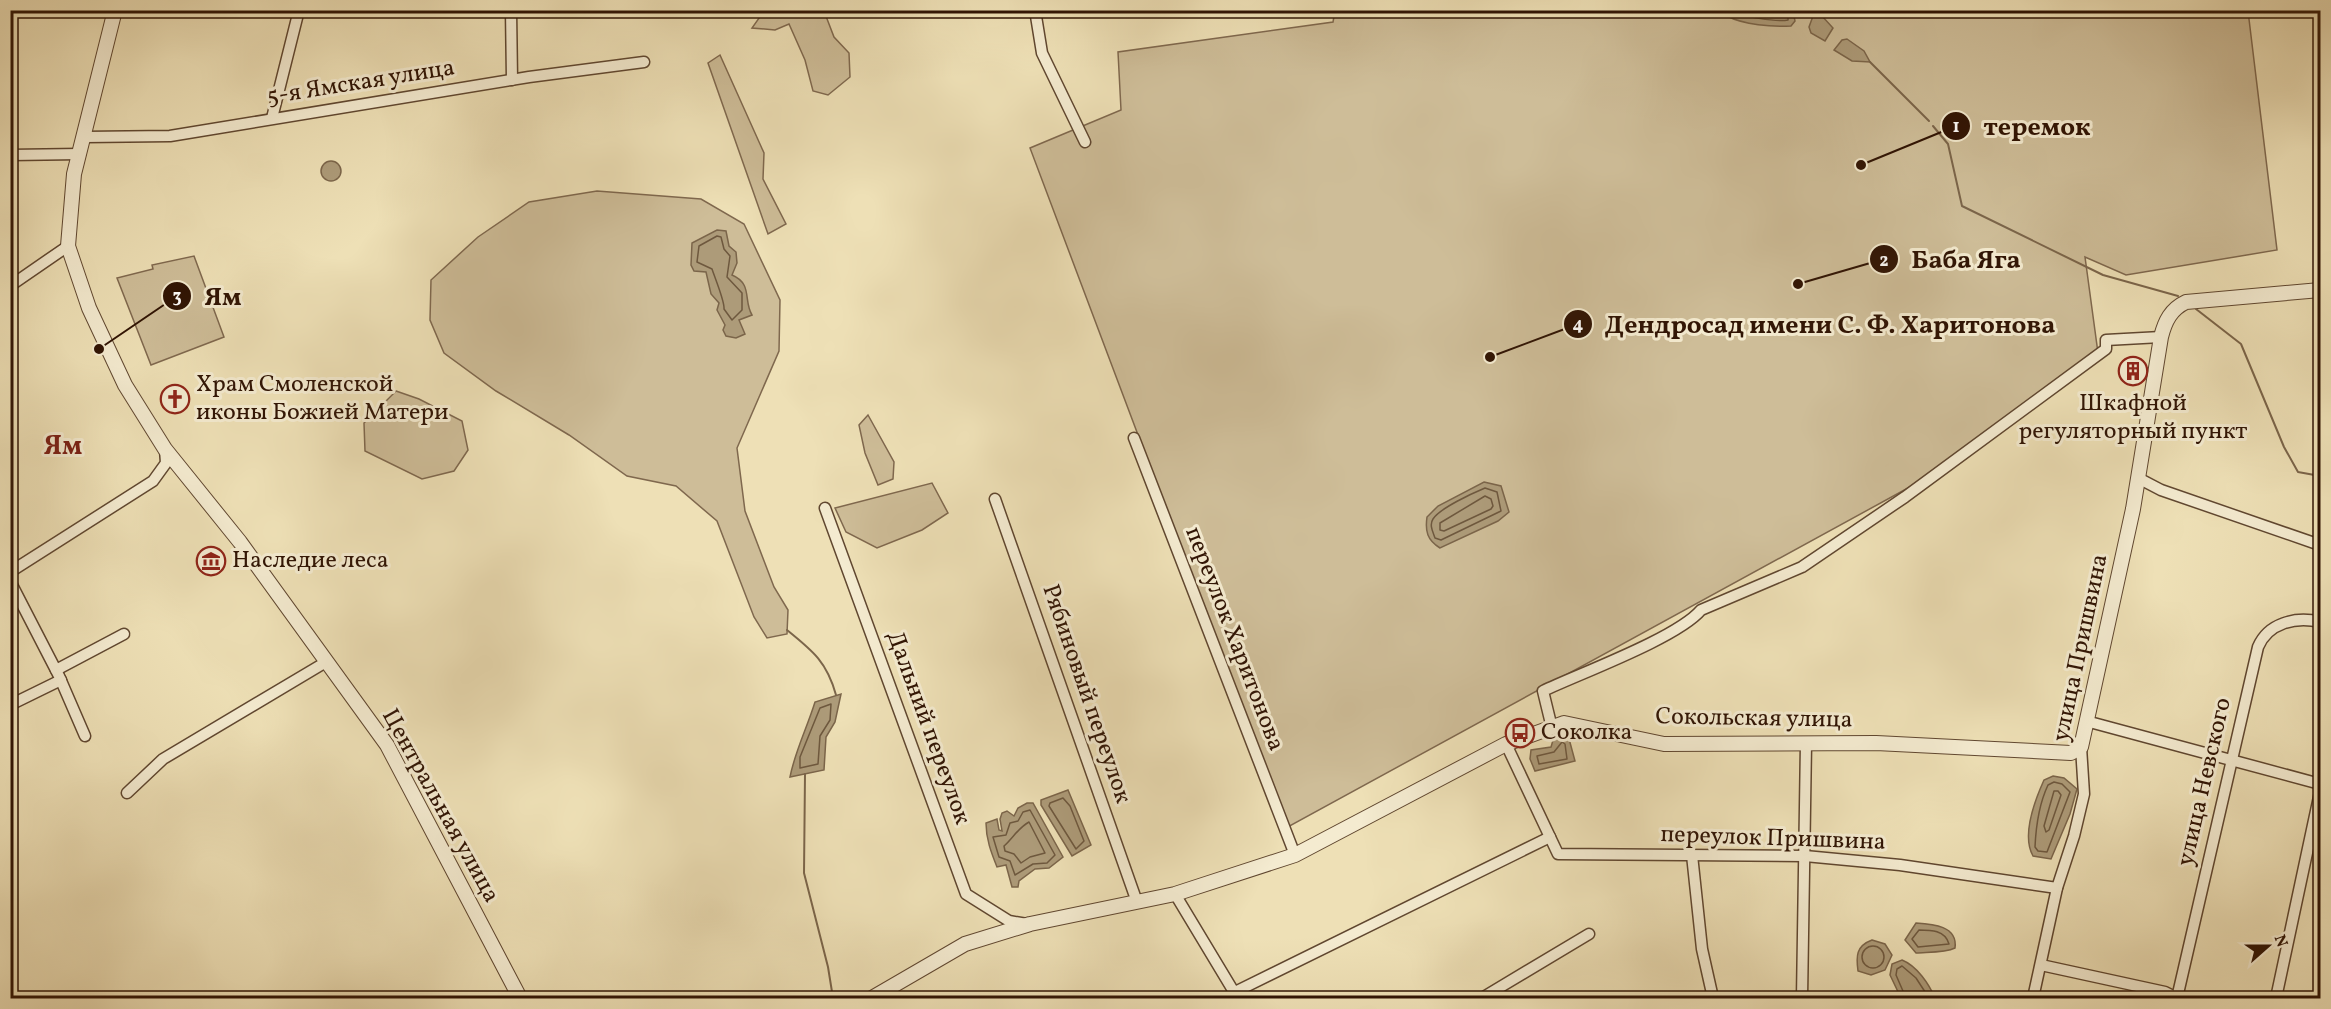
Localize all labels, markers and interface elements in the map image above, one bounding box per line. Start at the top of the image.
street label: 5-я Ямская улица [265,51,457,115]
callout: теремок [1941,104,2102,148]
text: теремок [1983,110,2091,146]
text: 1 [1952,115,1960,140]
callout: Баба Яга [1869,237,2033,281]
text: Баба Яга [1911,243,2021,279]
text: 2 [1879,249,1889,274]
callout: Ям [162,274,253,318]
text: Ям [204,280,242,316]
text: 3 [172,285,182,310]
callout: Дендросад имени С. Ф. Харитонова [1563,302,2068,346]
text: Дендросад имени С. Ф. Харитонова [1605,308,2055,344]
text: 4 [1573,313,1584,338]
building icon: Шкафной регуляторный пункт [2117,355,2149,387]
place label: Храм Смоленской иконы Божией Матери [196,368,449,430]
church icon: Храм Смоленской иконы Божией Матери [159,383,191,415]
place label: Шкафной регуляторный пункт [2018,387,2248,449]
district label: Ям [44,428,82,466]
street label: переулок Харитонова [1176,522,1292,756]
place label: Наследие леса [232,544,389,578]
museum icon: Наследие леса [195,545,227,577]
street label: улица Пришвина [2045,551,2117,745]
street label: Рябиновый переулок [1033,580,1140,808]
street label: Дальний переулок [877,626,979,830]
street label: улица Невского [2169,694,2241,870]
street label: Сокольская улица [1655,700,1853,738]
street label: Центральная улица [372,703,508,909]
place label: Соколка [1541,716,1633,750]
bus stop icon: Соколка [1504,717,1536,749]
street label: переулок Пришвина [1660,818,1886,860]
north arrow [2238,916,2298,976]
text: N [2268,932,2293,951]

